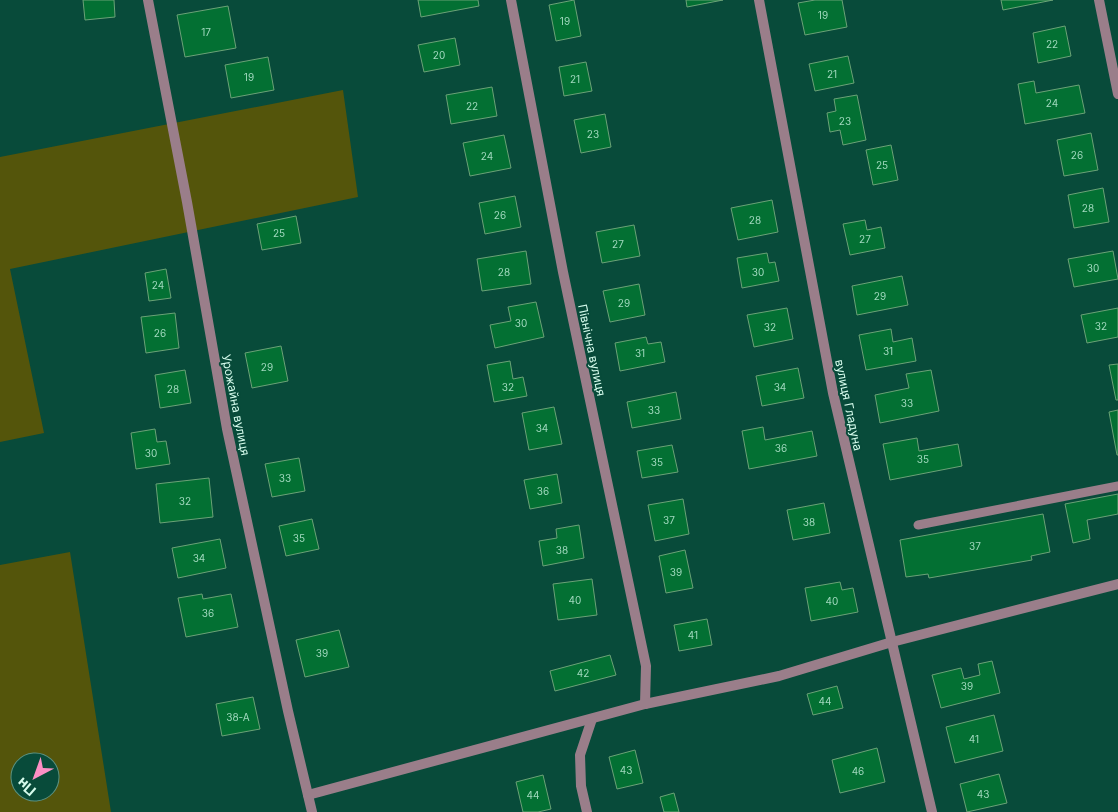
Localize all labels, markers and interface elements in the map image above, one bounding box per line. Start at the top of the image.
house number: 19 [818,9,828,21]
house number: 19 [560,15,570,27]
house number: 17 [201,26,211,38]
house number: 22 [1046,38,1058,50]
house number: 20 [433,49,445,61]
house number: 21 [827,68,837,80]
house number: 19 [244,71,254,83]
house number: 21 [570,73,580,85]
house number: 24 [1046,97,1058,109]
house number: 22 [466,100,478,112]
house number: 23 [839,115,851,127]
house number: 23 [587,128,599,140]
house number: 26 [1071,149,1083,161]
house number: 24 [481,150,493,162]
house number: 25 [876,159,888,171]
house number: 28 [1082,202,1094,214]
house number: 26 [494,209,506,221]
house number: 28 [749,214,761,226]
house number: 25 [273,227,285,239]
house number: 27 [859,233,871,245]
house number: 27 [612,238,624,250]
house number: 30 [1087,262,1099,274]
house number: 28 [498,266,510,278]
house number: 30 [752,266,764,278]
house number: 24 [152,279,164,291]
house number: 29 [874,290,886,302]
house number: 29 [618,297,630,309]
street label: Північна вулиця [575,303,609,397]
house number: 30 [515,317,527,329]
house number: 32 [1095,320,1107,332]
house number: 32 [764,321,776,333]
house number: 26 [154,327,166,339]
house number: 31 [883,345,893,357]
house number: 31 [635,347,645,359]
street label: Урожайна вулиця [219,353,253,457]
street label: вулиця Гладуна [832,358,866,452]
house number: 29 [261,361,273,373]
house number: 32 [502,381,514,393]
house number: 34 [774,381,786,393]
house number: 28 [167,383,179,395]
house number: 33 [901,397,913,409]
house number: 33 [648,404,660,416]
house number: 34 [536,422,548,434]
house number: 36 [775,442,787,454]
house number: 30 [145,447,157,459]
house number: 35 [917,453,929,465]
house number: 35 [651,456,663,468]
house number: 33 [279,472,291,484]
house number: 36 [537,485,549,497]
house number: 32 [179,495,191,507]
house number: 37 [663,514,675,526]
house number: 38 [803,516,815,528]
house number: 35 [293,532,305,544]
house number: 37 [969,540,981,552]
house number: 38 [556,544,568,556]
house number: 34 [193,552,205,564]
house number: 39 [670,566,682,578]
house number: 40 [569,594,581,606]
house number: 40 [826,595,838,607]
house number: 36 [202,607,214,619]
house number: 41 [688,629,698,641]
house number: 39 [316,647,328,659]
house number: 42 [577,667,589,679]
house number: 39 [961,680,973,692]
house number: 44 [819,695,831,707]
house number: 38-А [226,711,250,723]
house number: 41 [969,733,979,745]
north arrow [10,752,60,802]
house number: 43 [620,764,632,776]
house number: 46 [852,765,864,777]
text: Пн [13,774,39,800]
house number: 43 [977,788,989,800]
house number: 44 [527,789,539,801]

